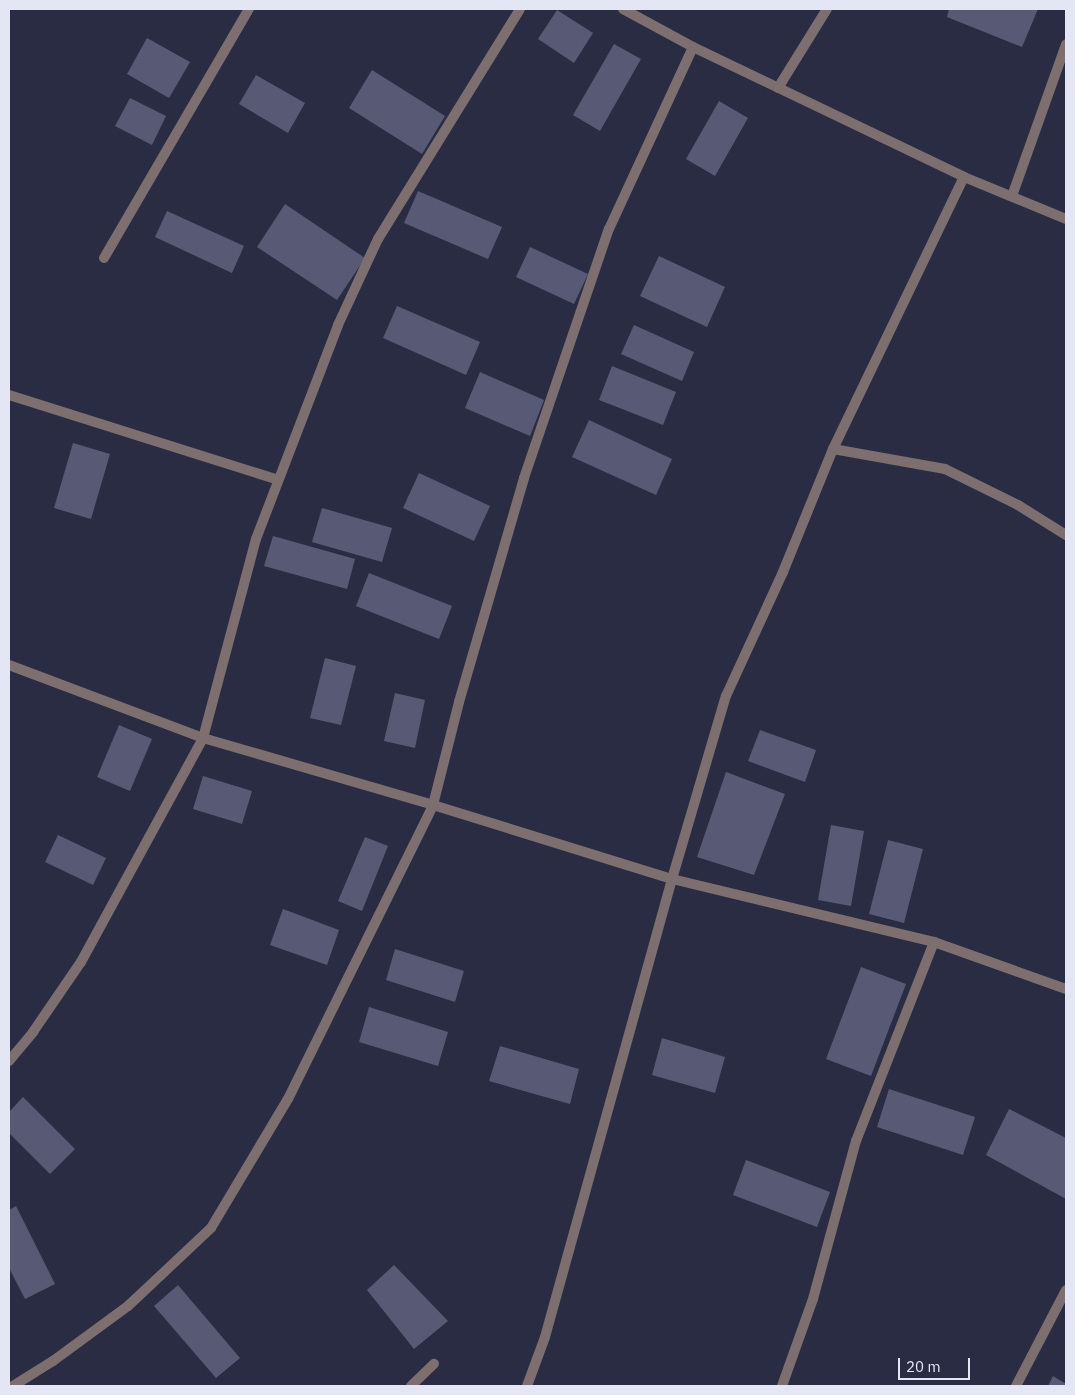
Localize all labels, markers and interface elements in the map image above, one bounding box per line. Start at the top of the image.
scale bar [900,1348,972,1380]
text: 20 m [906,1357,941,1376]

